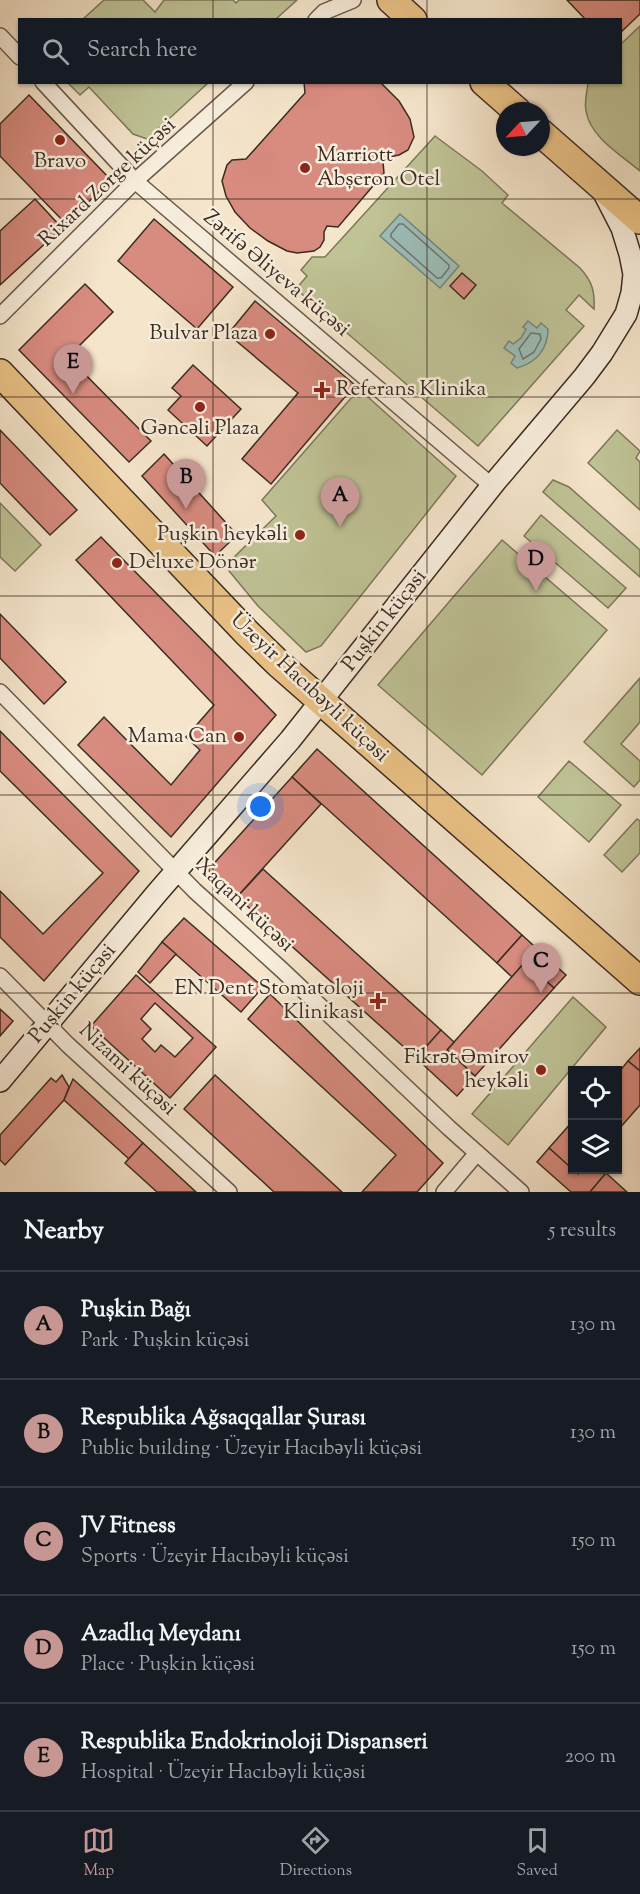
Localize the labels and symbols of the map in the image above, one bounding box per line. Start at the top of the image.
north arrow [496,102,550,156]
street label: Rixard Zorge küçəsi [33,111,183,255]
marker: Bravo [53,133,67,147]
place label: Marriott Abşeron Otel [317,141,440,195]
place label: Bravo [34,147,86,177]
marker: Marriott Abşeron Otel [298,161,312,175]
street label: Zərifə Əliyeva küçəsi [196,203,356,345]
place label: Bulvar Plaza [149,319,258,349]
marker: Bulvar Plaza [263,327,277,341]
pin: E [54,344,92,394]
place label: Referans Klinika [336,375,486,405]
marker: Referans Klinika [313,381,331,399]
marker: Gəncəli Plaza [193,400,207,414]
place label: Gəncəli Plaza [141,414,260,444]
pin: B [166,460,206,509]
pin: A [320,478,360,527]
place label: Puşkin heykəli [157,520,288,550]
marker: Puşkin heykəli [293,528,307,542]
pin: D [516,542,556,591]
place label: Deluxe Dönər [129,548,256,578]
marker: Deluxe Dönər [110,556,124,570]
street label: Puşkin küçəsi [336,564,435,678]
street label: Üzeyir Hacıbəyli küçəsi [223,606,395,770]
place label: Mama Can [128,722,227,752]
marker: Mama Can [232,730,246,744]
your location [246,792,275,821]
street label: Xaqani küçəsi [188,852,300,960]
street label: Puşkin küçəsi [22,937,124,1051]
pin: C [522,944,560,993]
place label: EN Dent Stomatoloji Klinikası [174,974,364,1028]
marker: EN Dent Stomatoloji Klinikası [369,992,387,1010]
street label: Nizami küçəsi [71,1017,183,1123]
place label: Fikrət Əmirov heykəli [404,1043,529,1097]
marker: Fikrət Əmirov heykəli [534,1063,548,1077]

